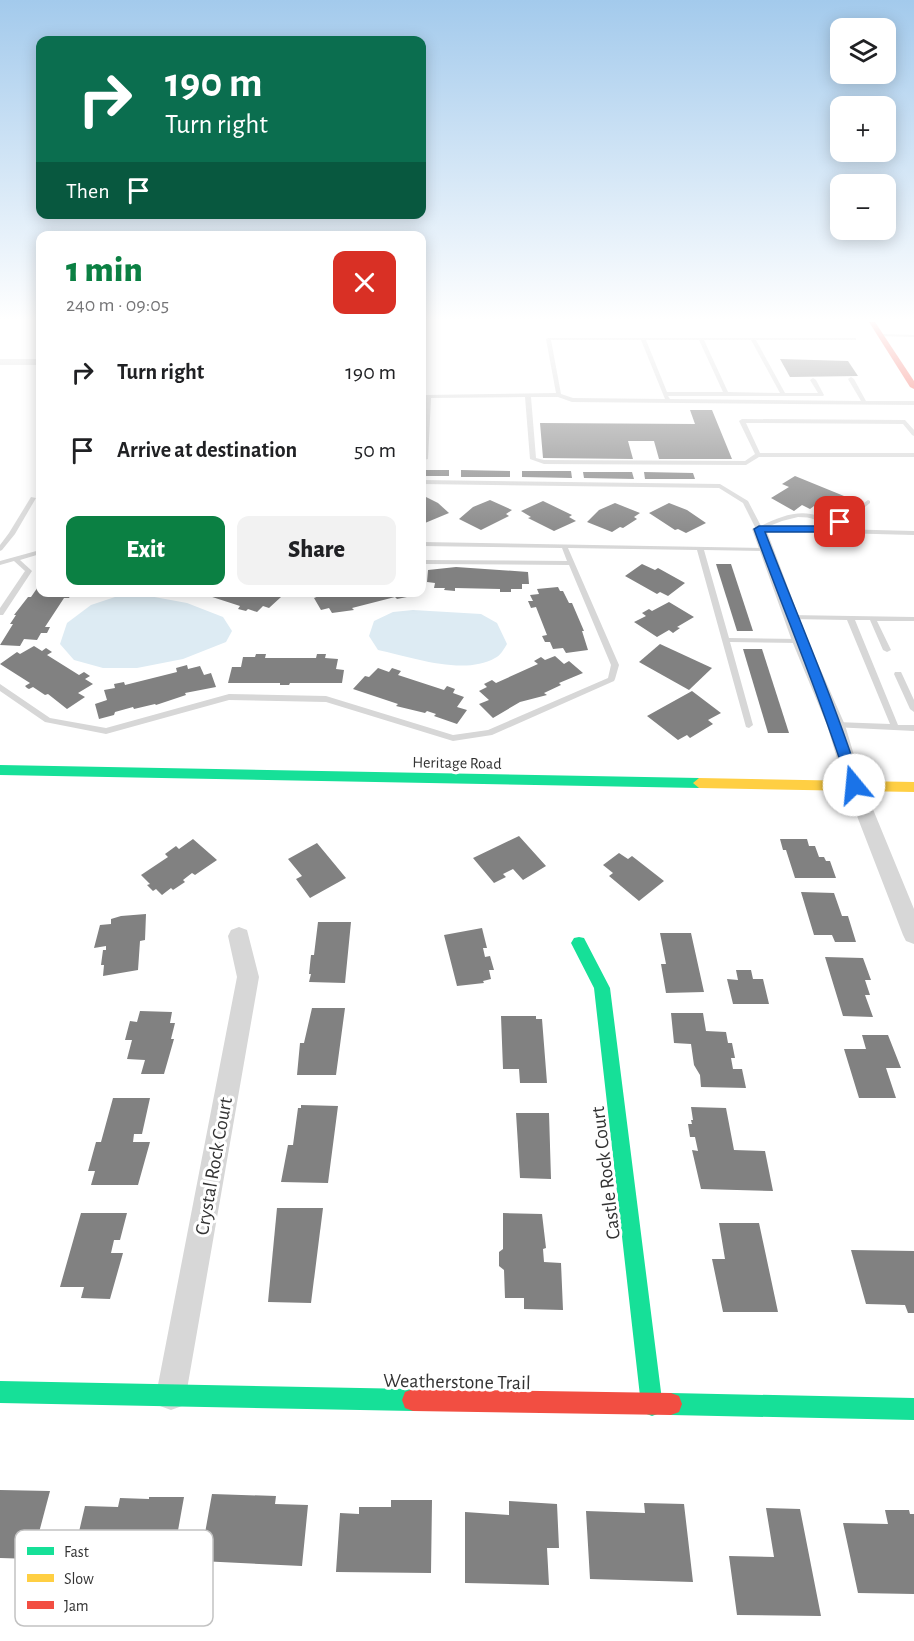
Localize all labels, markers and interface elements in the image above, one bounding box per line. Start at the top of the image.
map controls [830,18,896,240]
button: layers [830,18,896,84]
icon: right [66,60,144,138]
text: 190 m [165,62,263,104]
button: + [830,96,896,162]
text: Turn right [165,111,268,138]
icon: arrive [122,174,155,207]
button: − [830,174,896,240]
text: Then [66,180,110,202]
button: close [333,251,396,314]
text: 1 min [66,252,143,288]
text: 240 m · 09:05 [66,295,169,315]
icon: right [66,356,99,389]
text: Turn right [117,361,204,383]
text: 190 m [345,361,396,383]
icon: arrive [66,434,99,467]
text: Arrive at destination [117,439,297,461]
text: 50 m [354,439,396,461]
pin [814,496,865,547]
icon: arrive [823,505,856,538]
button: Exit [66,516,225,585]
button: Share [237,516,396,585]
position arrow [822,753,886,817]
street label: Heritage Road [412,754,502,772]
street label: Crystal Rock Court [192,1095,236,1237]
street label: Castle Rock Court [588,1105,624,1241]
street label: Weatherstone Trail [383,1371,531,1393]
legend [15,1530,213,1626]
text: Fast [64,1544,89,1560]
text: Slow [64,1571,94,1587]
text: Jam [64,1598,89,1614]

